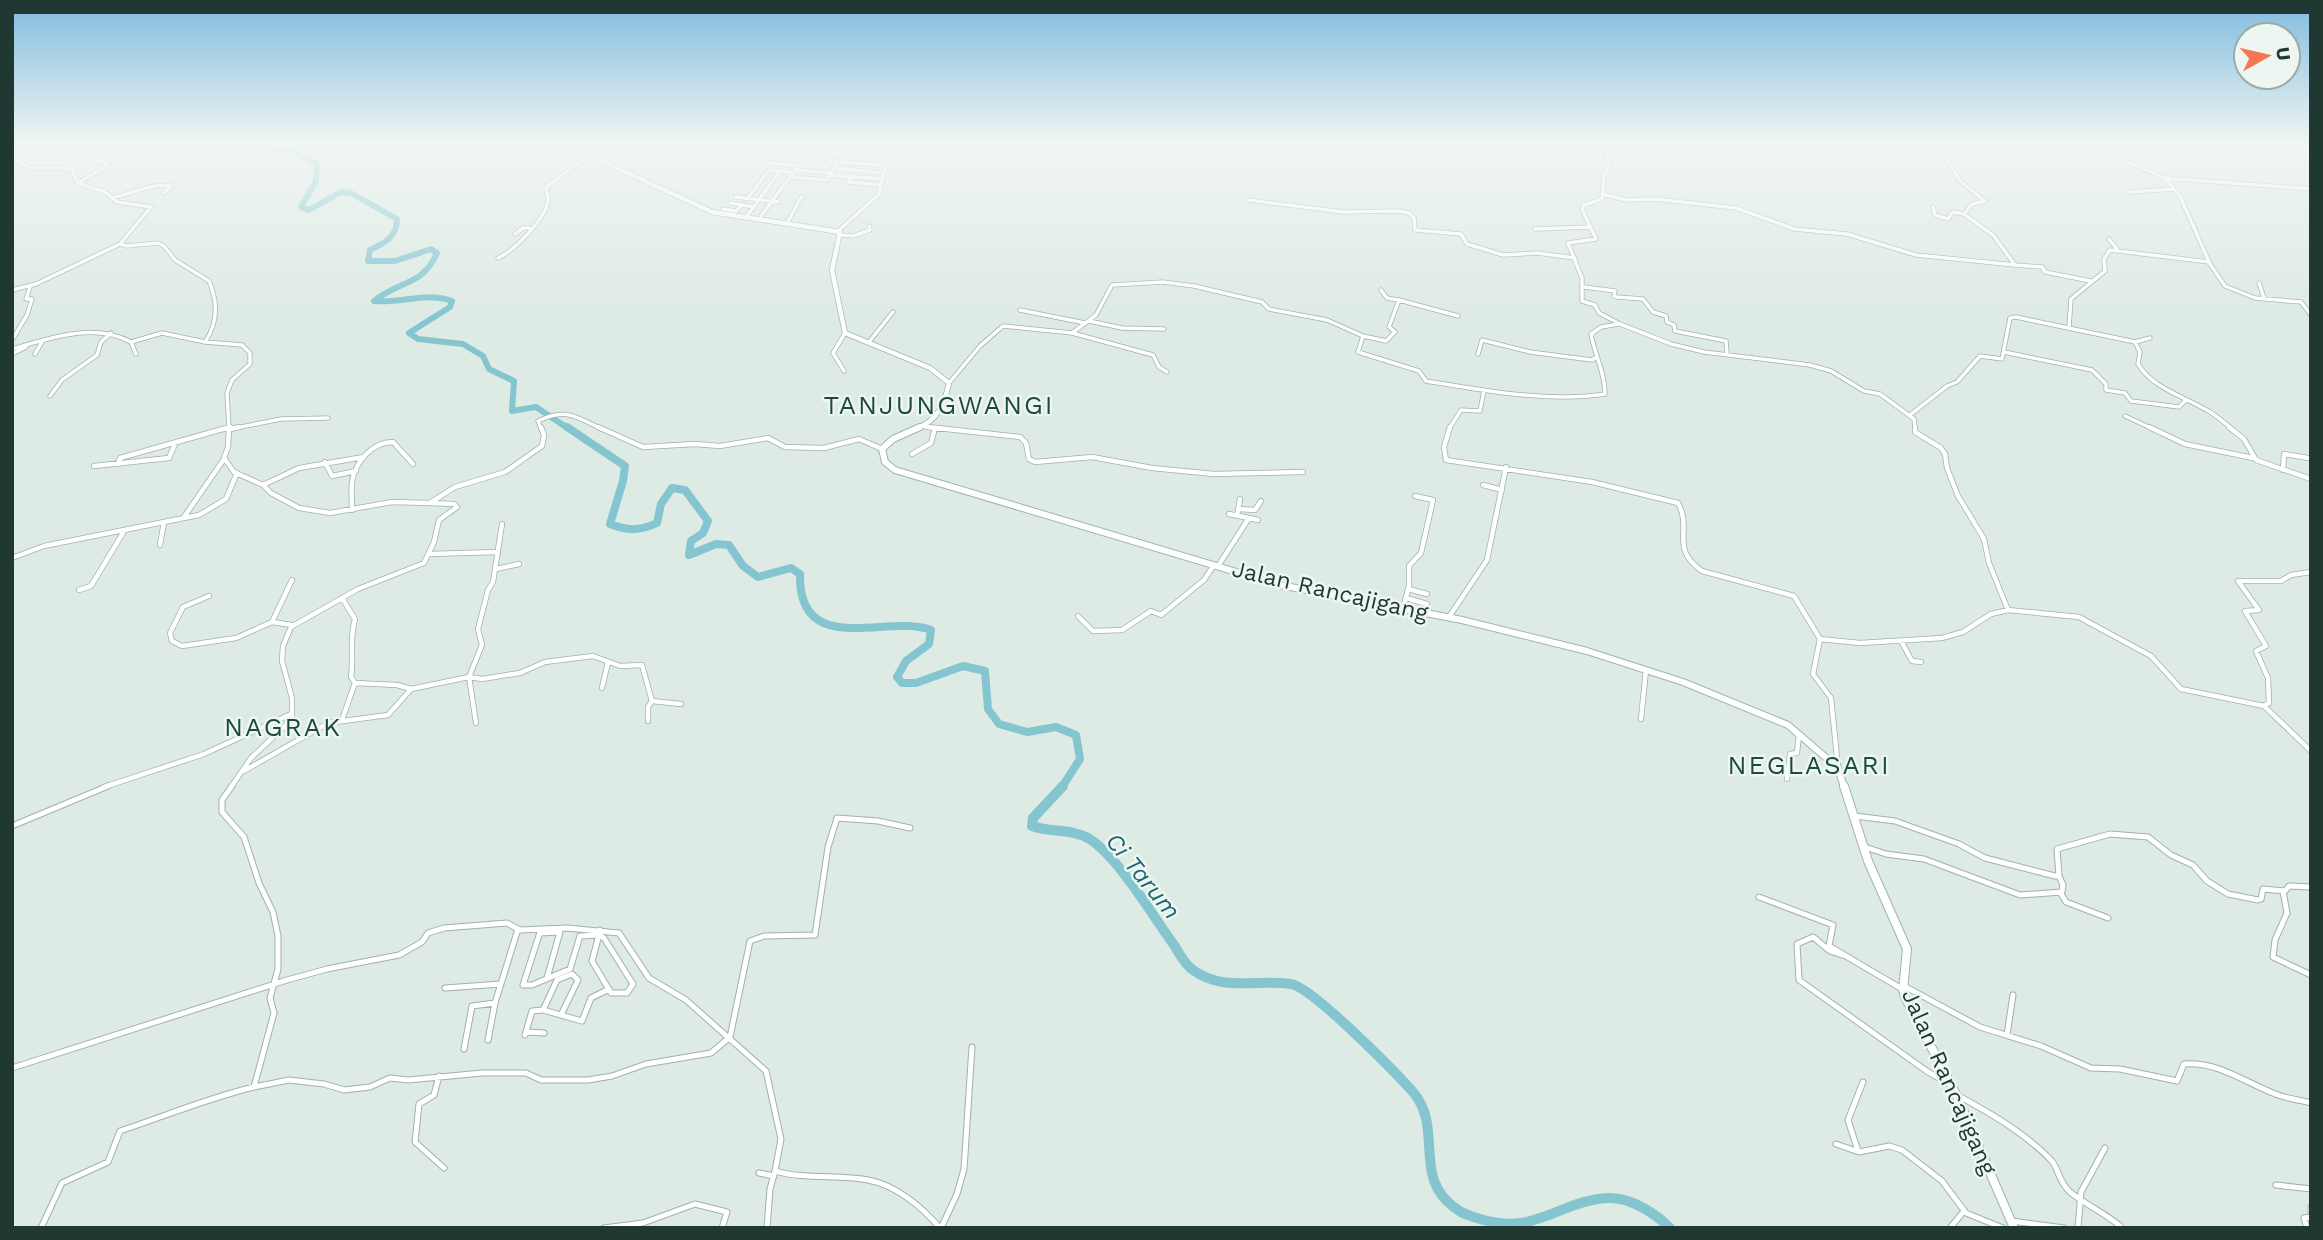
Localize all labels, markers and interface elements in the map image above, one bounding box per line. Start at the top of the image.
north arrow [2232,21,2302,91]
text: U [2271,45,2296,62]
district label: TANJUNGWANGI [823,390,1055,420]
street label: Jalan Rancajigang [1229,555,1431,627]
district label: NAGRAK [224,712,342,742]
district label: NEGLASARI [1727,750,1891,780]
water label: Ci Tarum [1100,827,1186,925]
street label: Jalan Rancajigang [1896,985,2002,1180]

